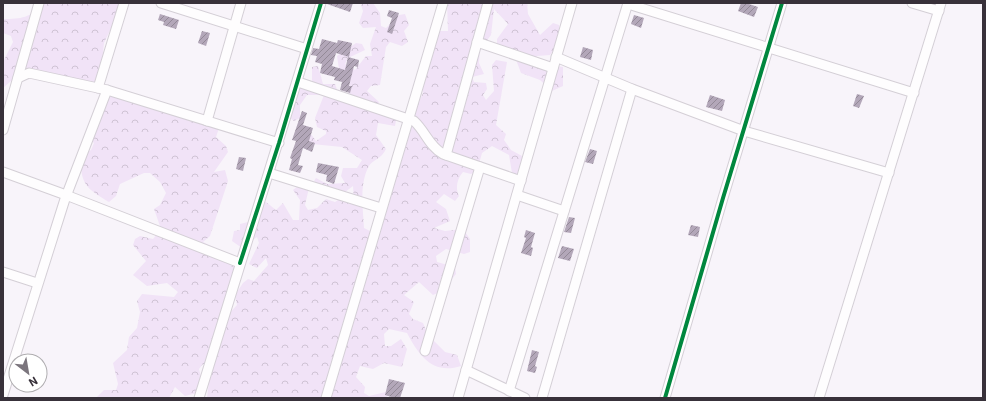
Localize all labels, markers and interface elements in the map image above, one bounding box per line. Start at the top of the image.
north arrow [8,353,48,393]
text: N [26,374,40,389]

